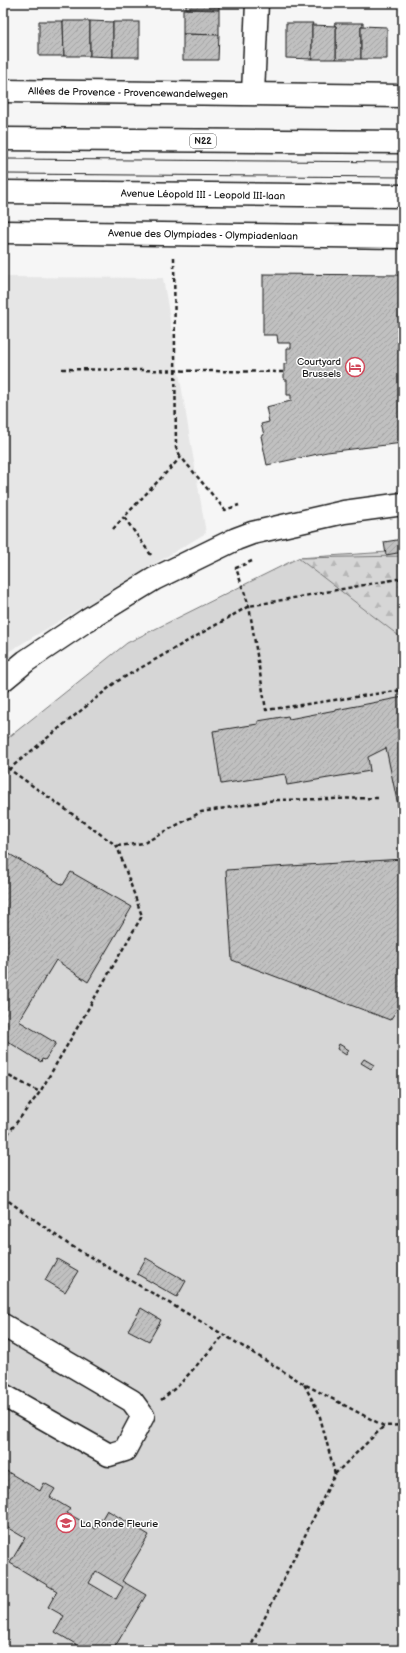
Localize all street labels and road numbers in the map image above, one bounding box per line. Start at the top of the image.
street label: Allées de Provence - Provencewandelwegen [28,85,229,101]
road number: N22 [190,134,216,148]
street label: Avenue Léopold III - Leopold III-laan [121,188,286,202]
street label: Avenue des Olympiades - Olympiadenlaan [108,227,298,243]

